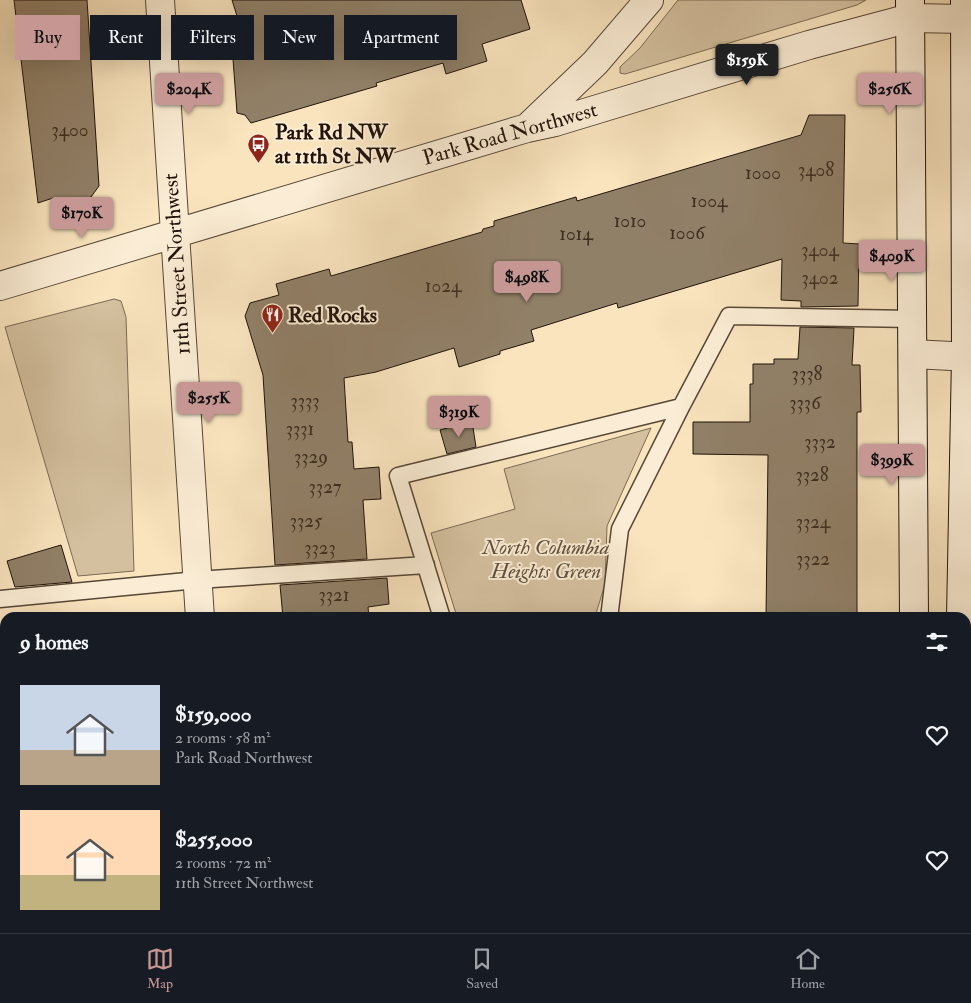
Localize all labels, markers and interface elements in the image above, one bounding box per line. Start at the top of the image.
chip: Buy [15,15,80,60]
chip: Rent [90,15,161,60]
chip: Filters [171,15,254,60]
chip: New [264,15,334,60]
chip: Apartment [344,15,457,60]
pin: $159K [712,44,782,86]
text: $159K [726,50,768,70]
pin: $204K [154,72,224,115]
pin: $256K [855,72,925,115]
text: $204K [166,79,212,99]
text: $256K [868,79,912,99]
street label: Park Road Northwest [420,96,601,172]
house number: 3400 [52,118,88,142]
place label: Park Rd NW at 11th St NW [275,119,397,170]
bus stop icon: Park Rd NW at 11th St NW [247,132,271,163]
house number: 3408 [798,158,834,182]
house number: 1000 [745,161,781,185]
street label: 11th Street Northwest [157,172,197,356]
house number: 1004 [691,189,728,213]
pin: $170K [47,196,117,239]
text: $170K [61,203,103,223]
house number: 1010 [614,209,646,233]
house number: 1006 [669,221,706,245]
house number: 1014 [559,222,593,246]
house number: 3404 [801,238,839,262]
pin: $409K [857,240,927,282]
text: $409K [869,246,915,266]
pin: $498K [492,260,562,303]
house number: 3402 [802,266,838,290]
text: $498K [505,267,549,287]
house number: 1024 [425,274,462,298]
place label: Red Rocks [288,302,377,329]
restaurant icon: Red Rocks [260,303,284,334]
house number: 3338 [792,362,822,386]
pin: $255K [174,382,244,424]
text: $255K [188,388,230,408]
house number: 3333 [290,389,320,413]
house number: 3336 [789,391,822,415]
pin: $319K [424,396,494,438]
text: $319K [439,402,479,422]
house number: 3331 [286,417,314,441]
house number: 3332 [804,430,836,454]
pin: $399K [857,444,927,486]
house number: 3329 [294,445,328,469]
text: $399K [871,450,913,470]
house number: 3328 [795,463,829,487]
house number: 3327 [309,475,342,499]
house number: 3325 [290,509,323,533]
house number: 3324 [796,510,831,534]
park label: North Columbia Heights Green [481,534,610,585]
house number: 3323 [304,536,336,560]
house number: 3322 [796,547,830,571]
house number: 3321 [319,583,350,607]
icon: filters [923,628,951,656]
text: 9 homes [20,629,89,656]
text: $159,000 [175,701,252,728]
icon: home [60,705,120,765]
icon: heart [923,721,951,749]
text: 2 rooms · 58 m² [175,728,270,748]
text: Park Road Northwest [175,748,312,768]
text: $255,000 [175,826,253,853]
icon: home [60,830,120,890]
icon: heart [923,846,951,874]
text: 2 rooms · 72 m² [175,853,271,873]
text: 11th Street Northwest [175,873,313,893]
tab: Map [146,945,174,992]
tab: Saved [466,945,498,992]
tab: Home [790,945,825,992]

